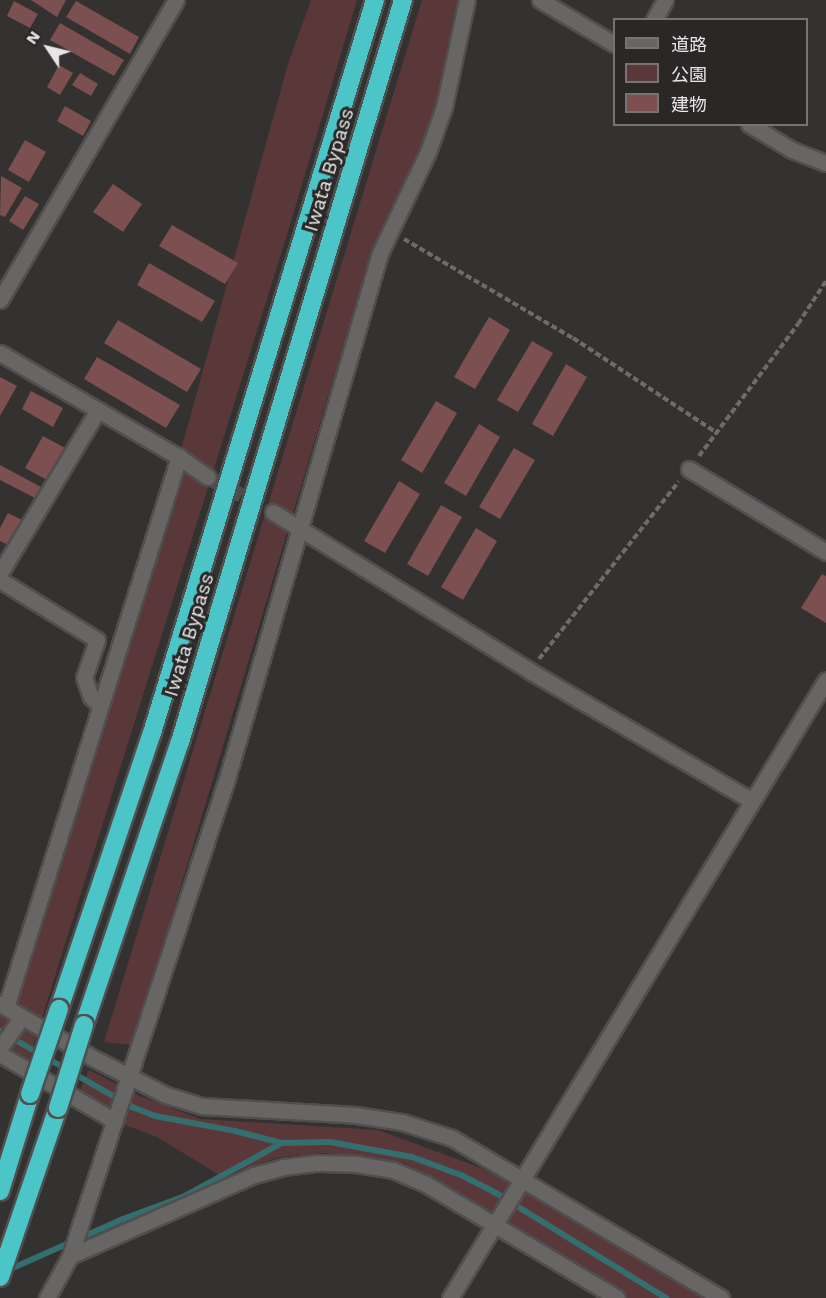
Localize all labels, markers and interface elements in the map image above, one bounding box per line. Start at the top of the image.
north arrow [18,18,78,78]
legend [613,18,808,126]
text: N [22,27,44,48]
text: 道路 [671,34,707,55]
text: 公園 [671,64,707,85]
text: 建物 [671,94,707,115]
street label: Iwata Bypass [299,105,359,235]
street label: Iwata Bypass [159,570,219,700]

